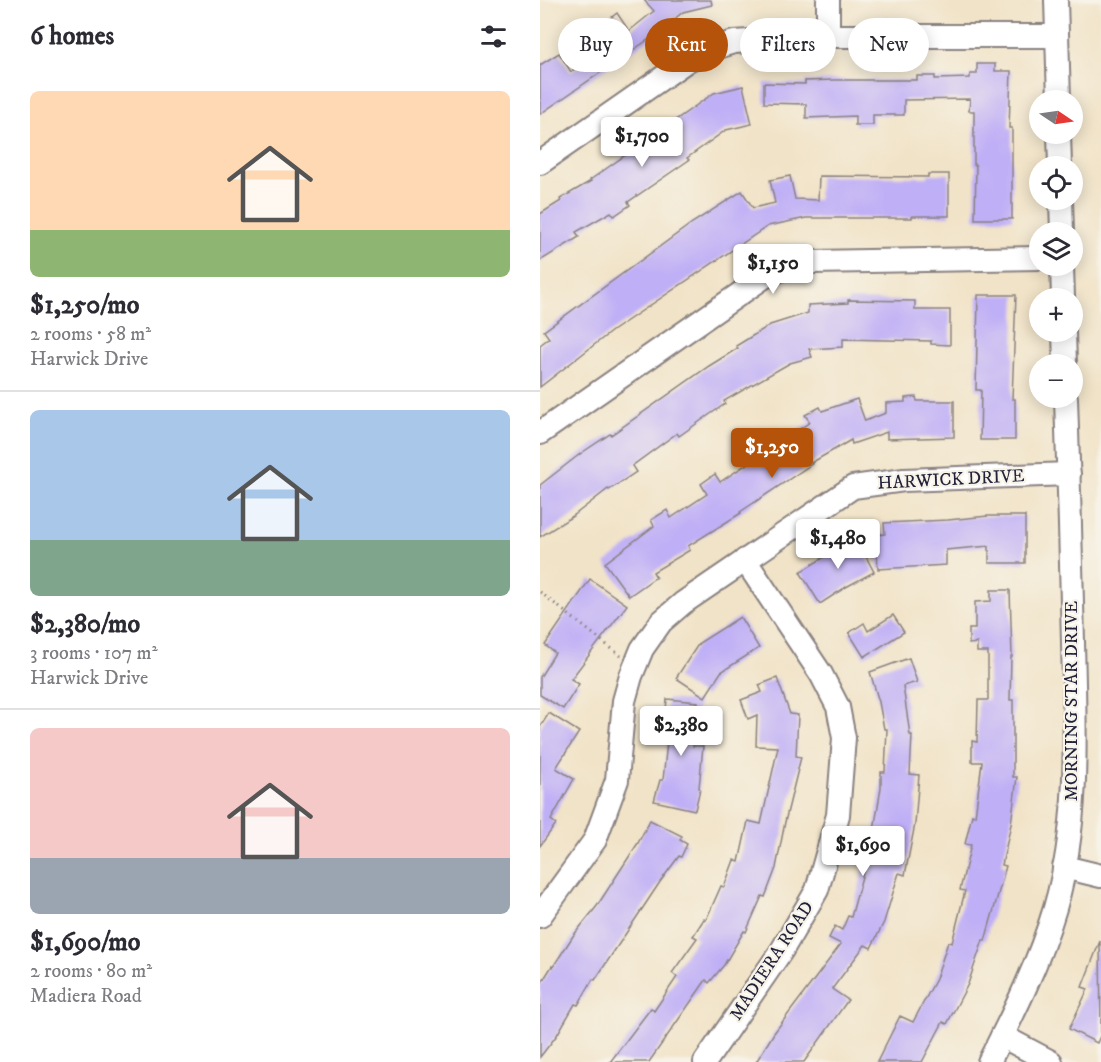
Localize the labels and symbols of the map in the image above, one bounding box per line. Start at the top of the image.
north arrow [1029,90,1083,144]
pin: $1,700 [593,117,691,168]
pin: $1,150 [724,244,822,295]
pin: $1,250 [723,428,821,479]
street label: HARWICK DRIVE [877,465,1025,495]
pin: $1,480 [789,519,887,570]
street label: MORNING STAR DRIVE [1061,600,1083,801]
pin: $2,380 [632,706,730,757]
pin: $1,690 [814,826,912,877]
street label: MADIERA ROAD [725,897,819,1025]

